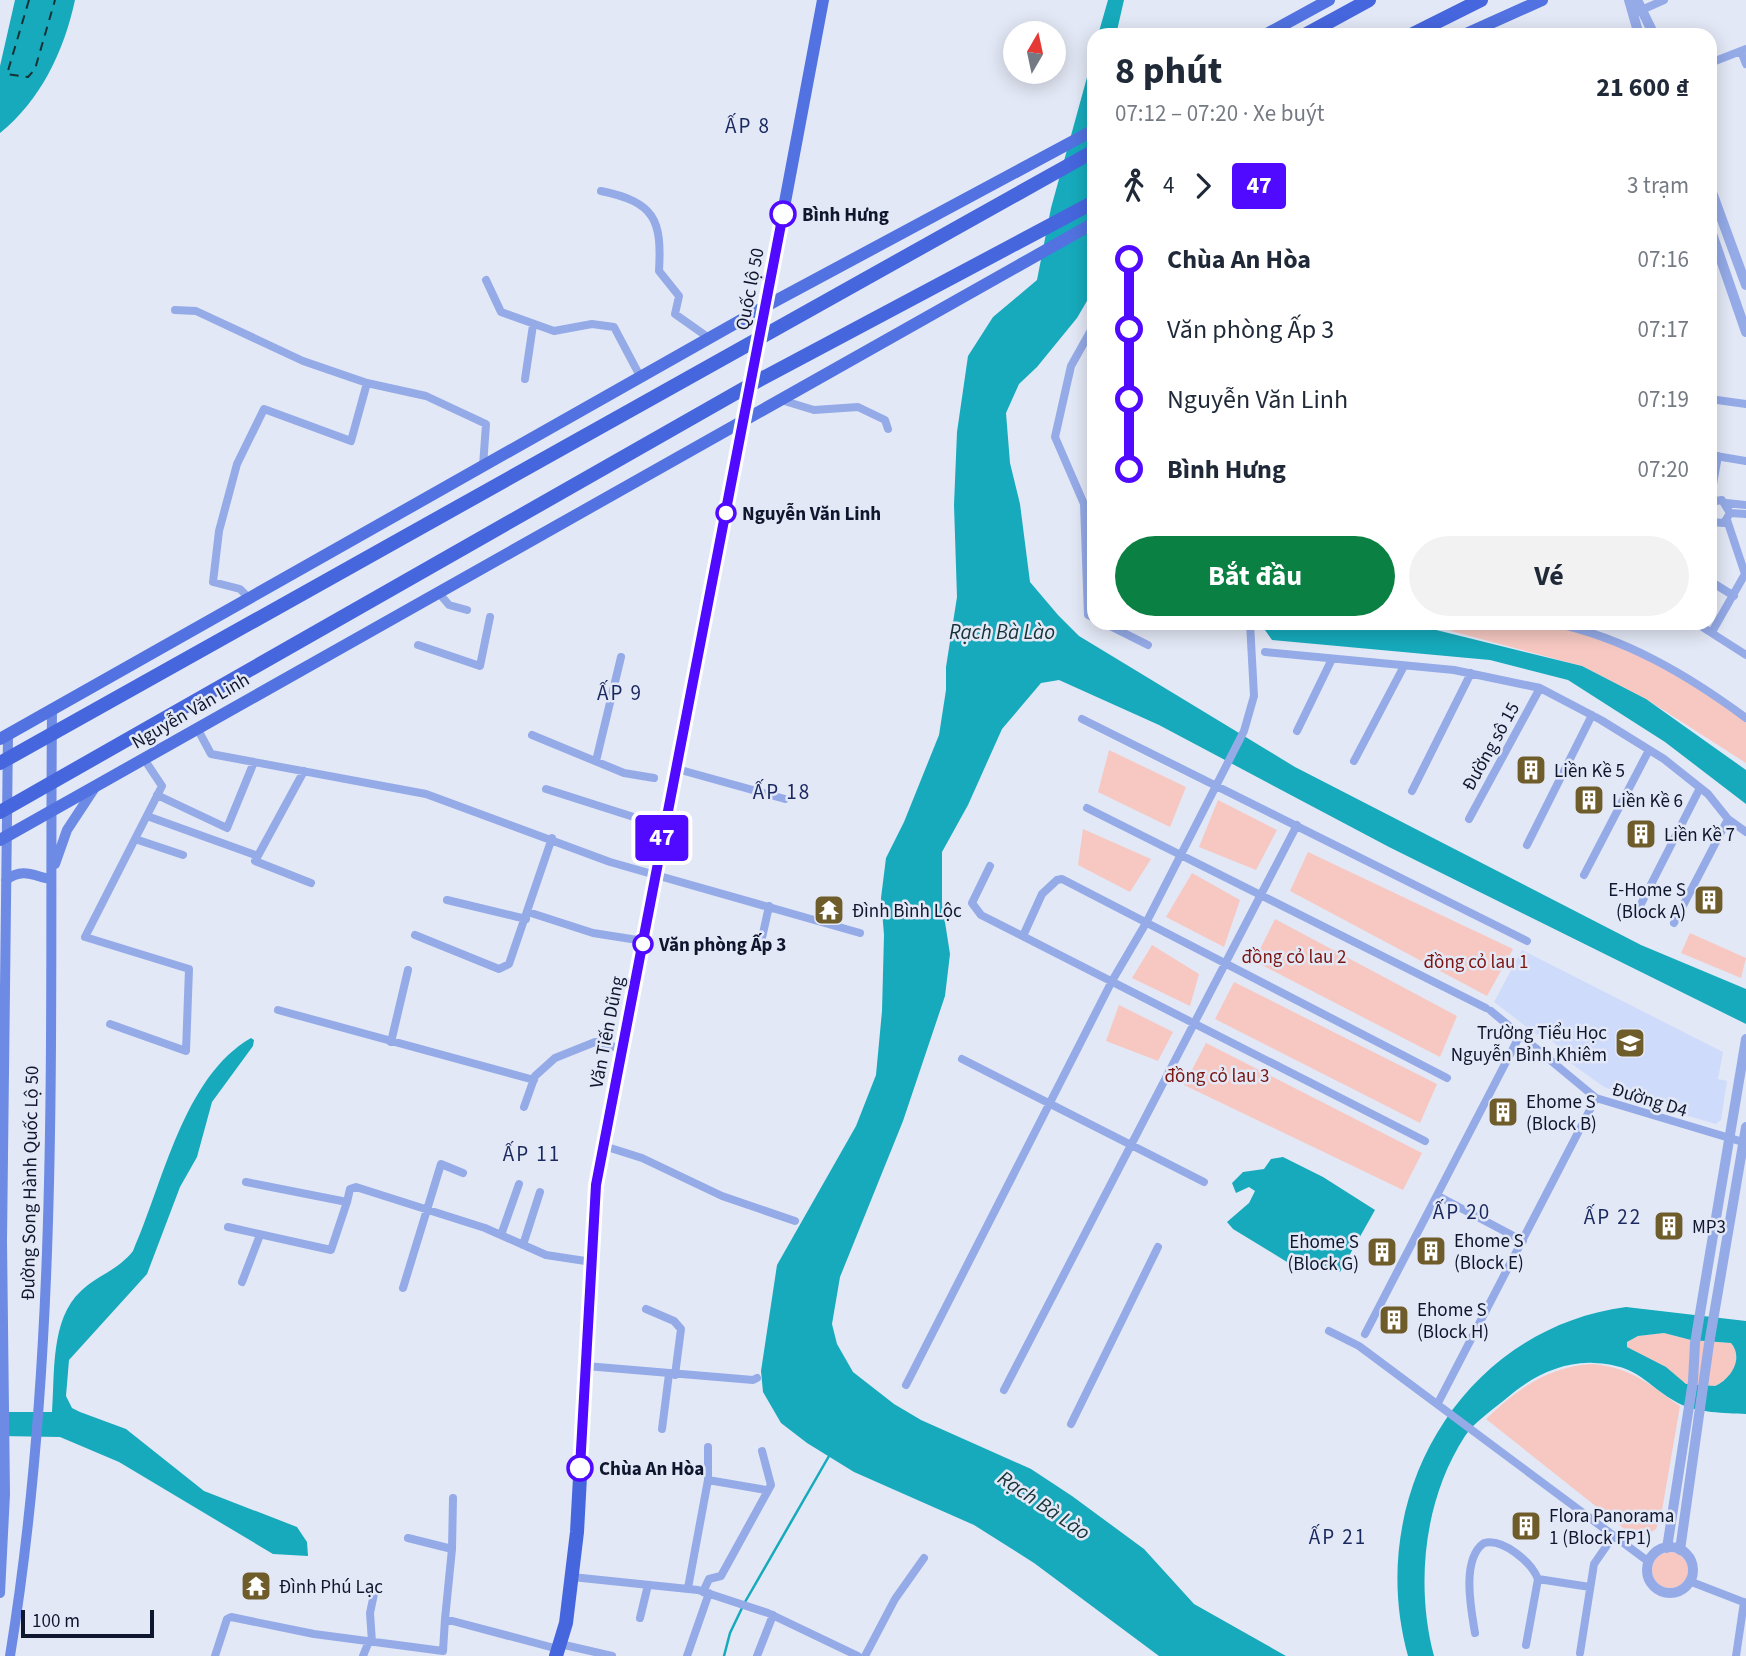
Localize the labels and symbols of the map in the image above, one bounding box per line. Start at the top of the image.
north arrow [1003,21,1066,84]
district label: ẤP 8 [725,111,771,141]
marker: Bình Hưng [770,201,796,227]
place label: Bình Hưng [802,202,889,229]
street label: Quốc lộ 50 [729,246,772,333]
place label: Nguyễn Văn Linh [742,501,881,528]
marker: Nguyễn Văn Linh [716,503,736,523]
water label: Rạch Bà Lào [949,617,1055,647]
street label: Nguyễn Văn Linh [127,667,255,756]
district label: ẤP 9 [597,678,643,708]
street label: Đường sô 15 [1456,698,1527,796]
building icon: Liền Kề 5 [1514,753,1548,787]
place label: Liền Kề 5 [1554,758,1625,785]
district label: ẤP 18 [753,777,811,807]
building icon: Liền Kề 6 [1572,783,1606,817]
place label: Liền Kề 6 [1612,788,1683,815]
line badge: 47 [630,815,694,861]
building icon: Liền Kề 7 [1624,817,1658,851]
place label: Liền Kề 7 [1664,822,1735,849]
place label: E-Home S (Block A) [1608,877,1686,926]
building icon: E-Home S (Block A) [1692,883,1726,917]
temple icon: Đình Bình Lộc [812,893,846,927]
place label: Đình Bình Lộc [852,898,962,925]
place label: Văn phòng Ấp 3 [658,932,786,959]
marker: Văn phòng Ấp 3 [633,934,653,954]
park label: đồng cỏ lau 2 [1241,944,1347,971]
park label: đồng cỏ lau 1 [1423,949,1529,976]
street label: Văn Tiến Dũng [583,974,632,1091]
place label: Trường Tiểu Học Nguyễn Bỉnh Khiêm [1451,1020,1607,1069]
school or university icon: Trường Tiểu Học Nguyễn Bỉnh Khiêm [1613,1026,1647,1060]
park label: đồng cỏ lau 3 [1164,1063,1270,1090]
street label: Đường Song Hành Quốc Lộ 50 [15,1065,46,1301]
street label: Đường D4 [1609,1076,1691,1125]
place label: Ehome S (Block B) [1526,1089,1597,1138]
building icon: Ehome S (Block B) [1486,1095,1520,1129]
district label: ẤP 11 [503,1139,561,1169]
district label: ẤP 20 [1433,1197,1491,1227]
district label: ẤP 22 [1584,1202,1642,1232]
building icon: MP3 [1652,1209,1686,1243]
place label: MP3 [1692,1214,1726,1241]
place label: Ehome S (Block E) [1454,1228,1524,1277]
place label: Ehome S (Block G) [1288,1229,1359,1278]
building icon: Ehome S (Block E) [1414,1234,1448,1268]
building icon: Ehome S (Block G) [1365,1235,1399,1269]
place label: Ehome S (Block H) [1417,1297,1489,1346]
building icon: Ehome S (Block H) [1377,1303,1411,1337]
marker: Chùa An Hòa [567,1455,593,1481]
place label: Chùa An Hòa [599,1456,704,1483]
water label: Rạch Bà Lào [992,1463,1096,1547]
place label: Flora Panorama 1 (Block FP1) [1549,1503,1674,1552]
building icon: Flora Panorama 1 (Block FP1) [1509,1509,1543,1543]
district label: ẤP 21 [1309,1522,1367,1552]
temple icon: Đình Phú Lạc [239,1569,273,1603]
place label: Đình Phú Lạc [279,1574,383,1601]
scale bar [21,1607,154,1639]

